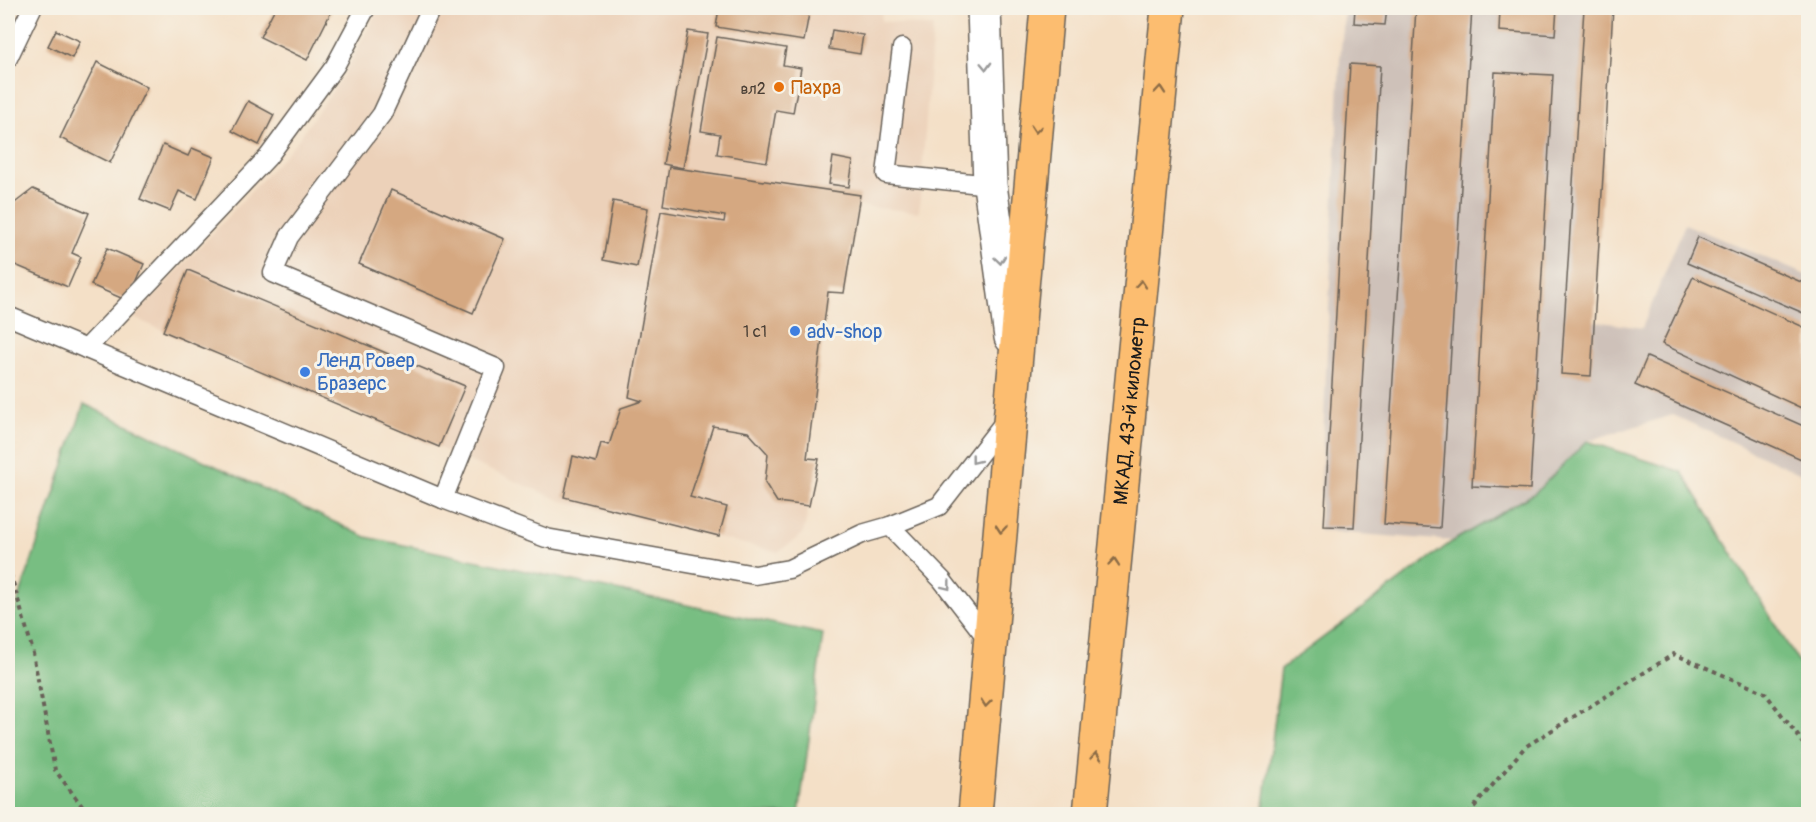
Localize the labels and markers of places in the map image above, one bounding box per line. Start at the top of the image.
place label: Пахра [791,75,841,100]
marker: Пахра [772,80,786,94]
place label: adv-shop [807,319,882,344]
marker: adv-shop [788,324,802,338]
place label: Ленд Ровер Бразерс [316,348,415,396]
marker: Ленд Ровер Бразерс [298,365,312,379]

